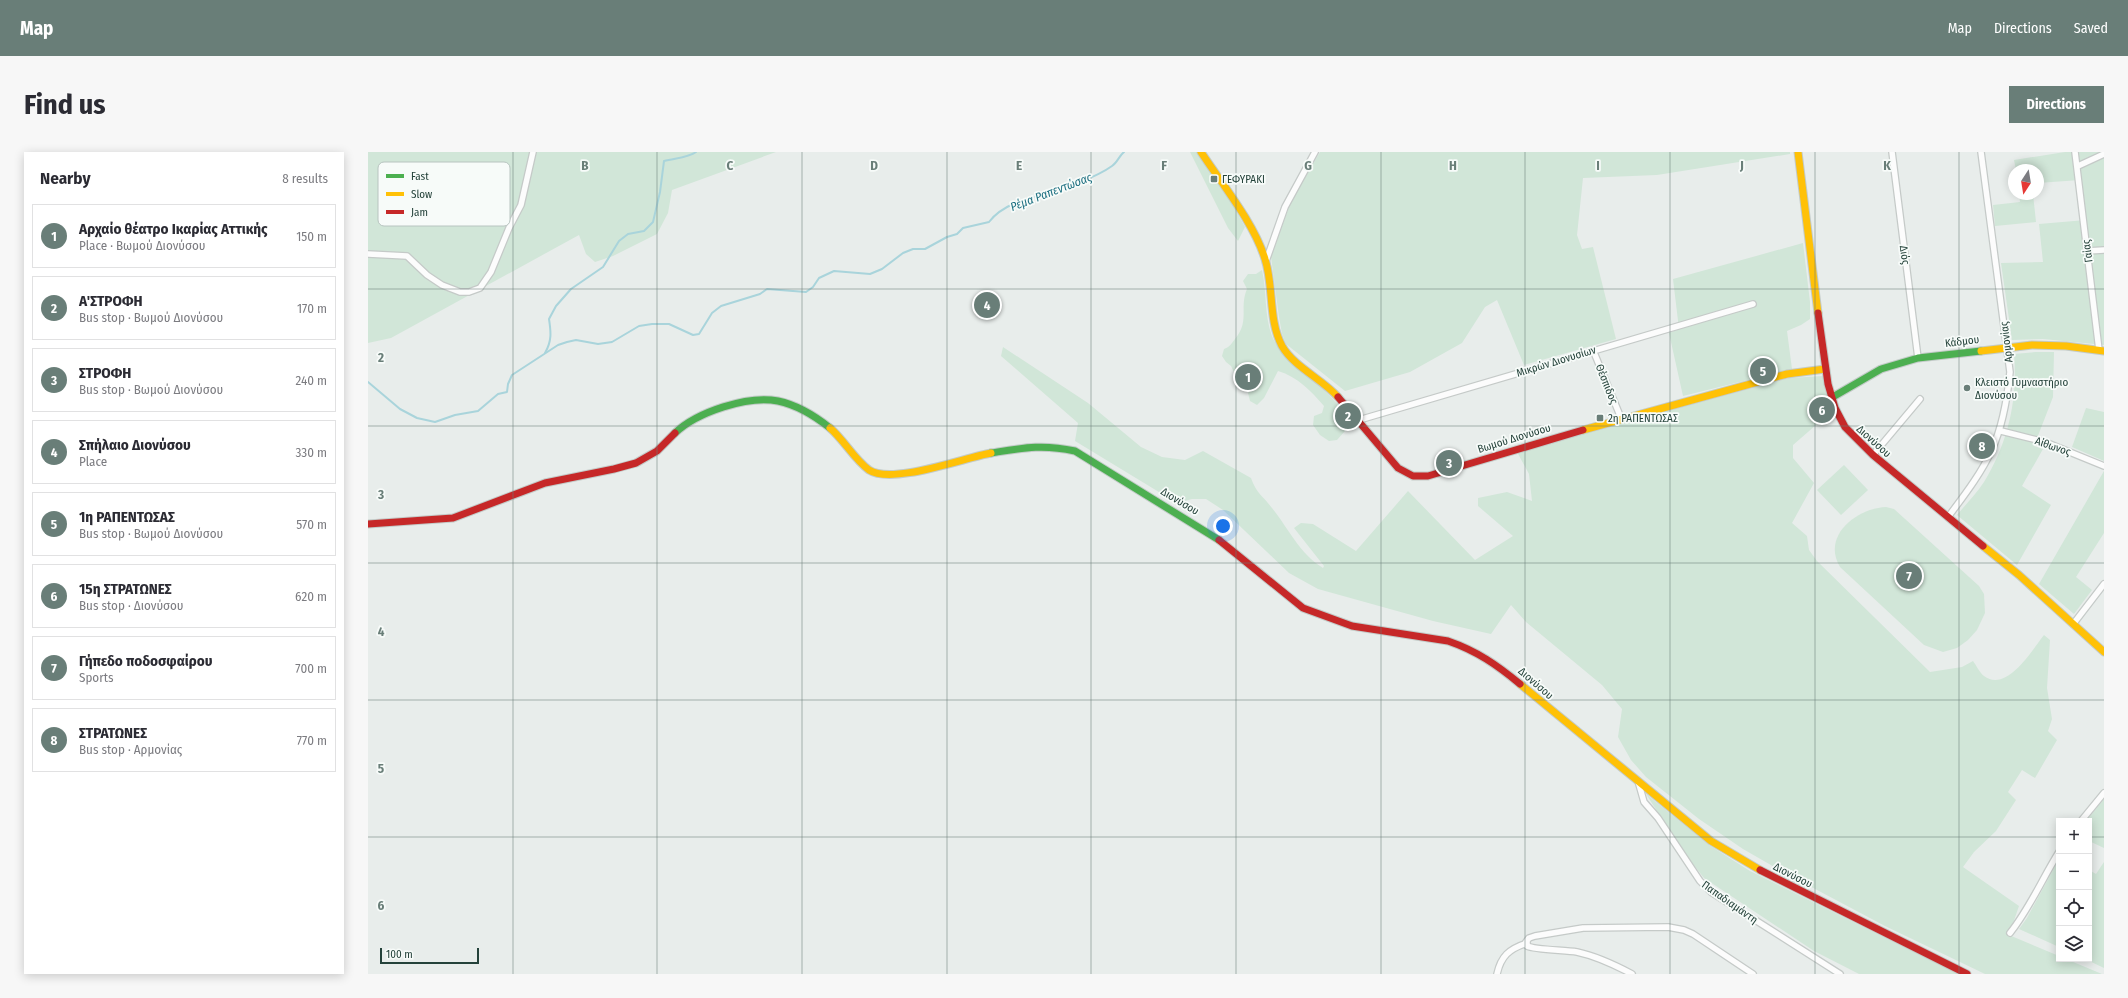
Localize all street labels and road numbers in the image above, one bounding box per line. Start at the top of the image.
street label: Γαίας [2080,238,2095,263]
street label: Διός [1897,245,1912,266]
street label: Αρμονίας [1997,320,2015,363]
street label: Κάδμου [1944,333,1980,350]
street label: Μικρών Διονυσίων [1515,343,1598,380]
street label: Θέσπιδος [1593,362,1621,406]
street label: Βωμού Διονύσου [1476,421,1552,456]
street label: Διονύσου [1854,422,1894,460]
street label: Αίθωνος [2033,434,2073,459]
street label: Διονύσου [1158,485,1201,518]
street label: Διονύσου [1516,665,1556,702]
street label: Διονύσου [1771,860,1814,891]
street label: Παπαδιαμάντη [1699,878,1760,926]

